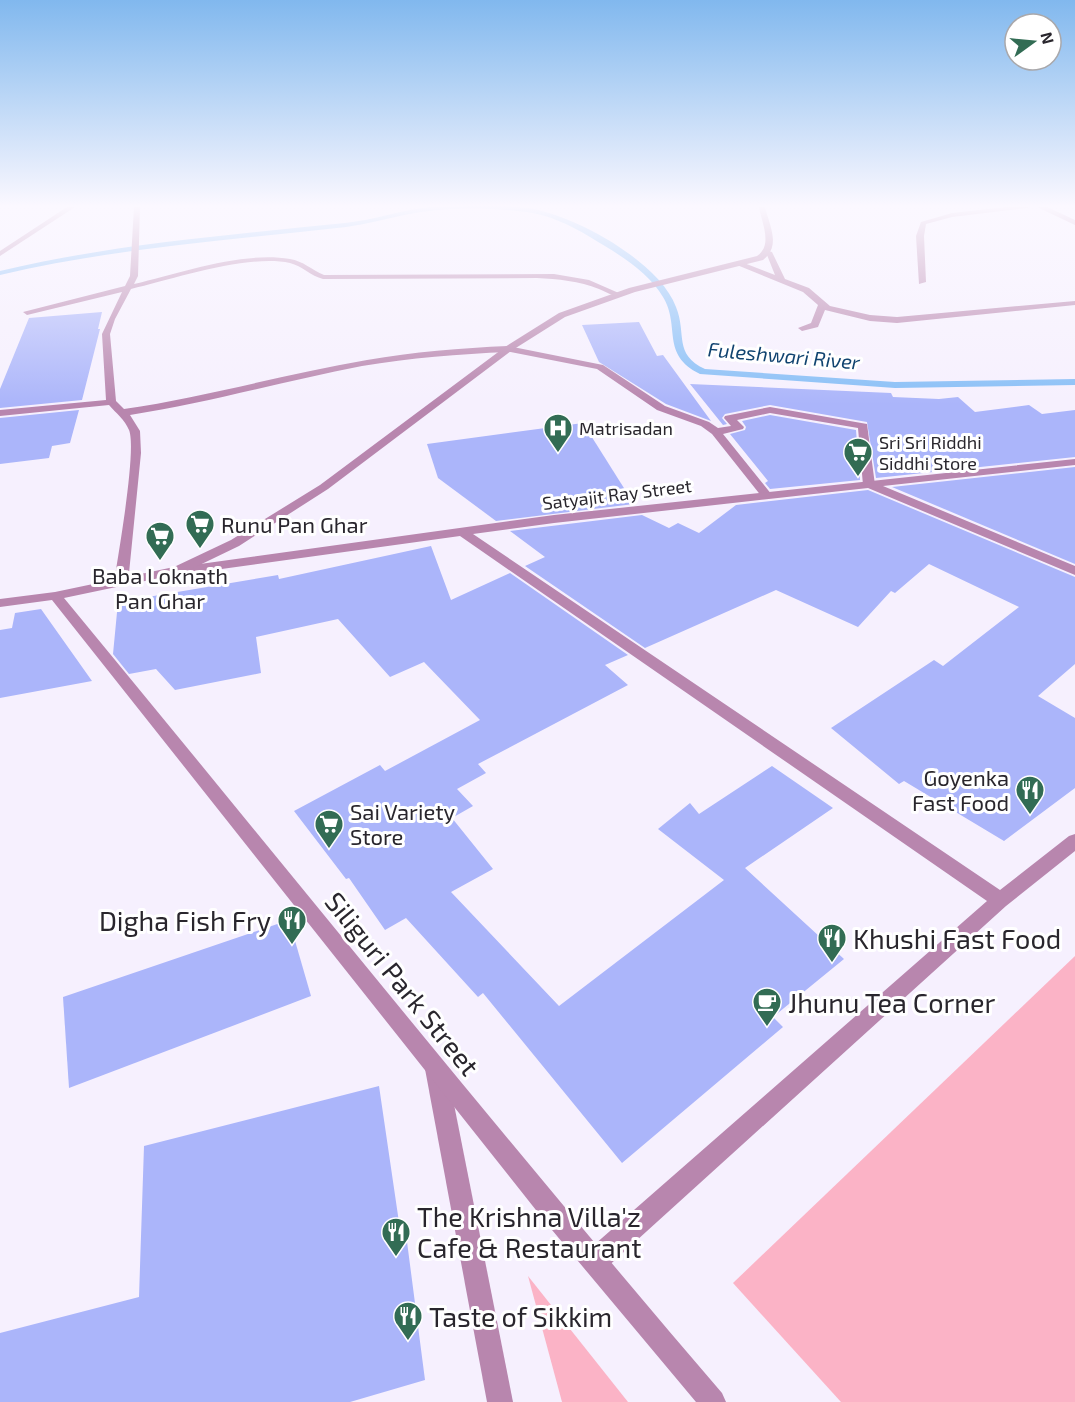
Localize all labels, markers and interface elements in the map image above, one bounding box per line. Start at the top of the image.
north arrow [1003,12,1063,72]
text: N [1037,30,1059,46]
water label: Fuleshwari River [707,336,862,374]
hospital icon: Matrisadan [542,412,574,454]
place label: Matrisadan [579,417,673,439]
place label: Sri Sri Riddhi Siddhi Store [879,431,982,474]
supermarket icon: Sri Sri Riddhi Siddhi Store [842,436,874,478]
street label: Satyajit Ray Street [541,474,693,514]
supermarket icon: Runu Pan Ghar [184,508,216,550]
place label: Runu Pan Ghar [221,511,368,537]
supermarket icon: Baba Loknath Pan Ghar [144,520,176,562]
place label: Baba Loknath Pan Ghar [92,562,228,613]
place label: Goyenka Fast Food [912,764,1009,815]
restaurant icon: Goyenka Fast Food [1014,774,1046,816]
place label: Sai Variety Store [350,798,456,849]
supermarket icon: Sai Variety Store [313,808,345,850]
street label: Siliguri Park Street [318,885,487,1082]
place label: Digha Fish Fry [99,904,271,937]
restaurant icon: Digha Fish Fry [276,904,308,946]
restaurant icon: Khushi Fast Food [816,922,848,964]
place label: Khushi Fast Food [853,922,1061,954]
cafe icon: Jhunu Tea Corner [751,986,783,1028]
place label: Jhunu Tea Corner [788,986,995,1018]
place label: The Krishna Villa'z Cafe & Restaurant [417,1200,642,1263]
restaurant icon: The Krishna Villa'z Cafe & Restaurant [380,1216,412,1258]
restaurant icon: Taste of Sikkim [392,1300,424,1342]
place label: Taste of Sikkim [429,1300,612,1332]

